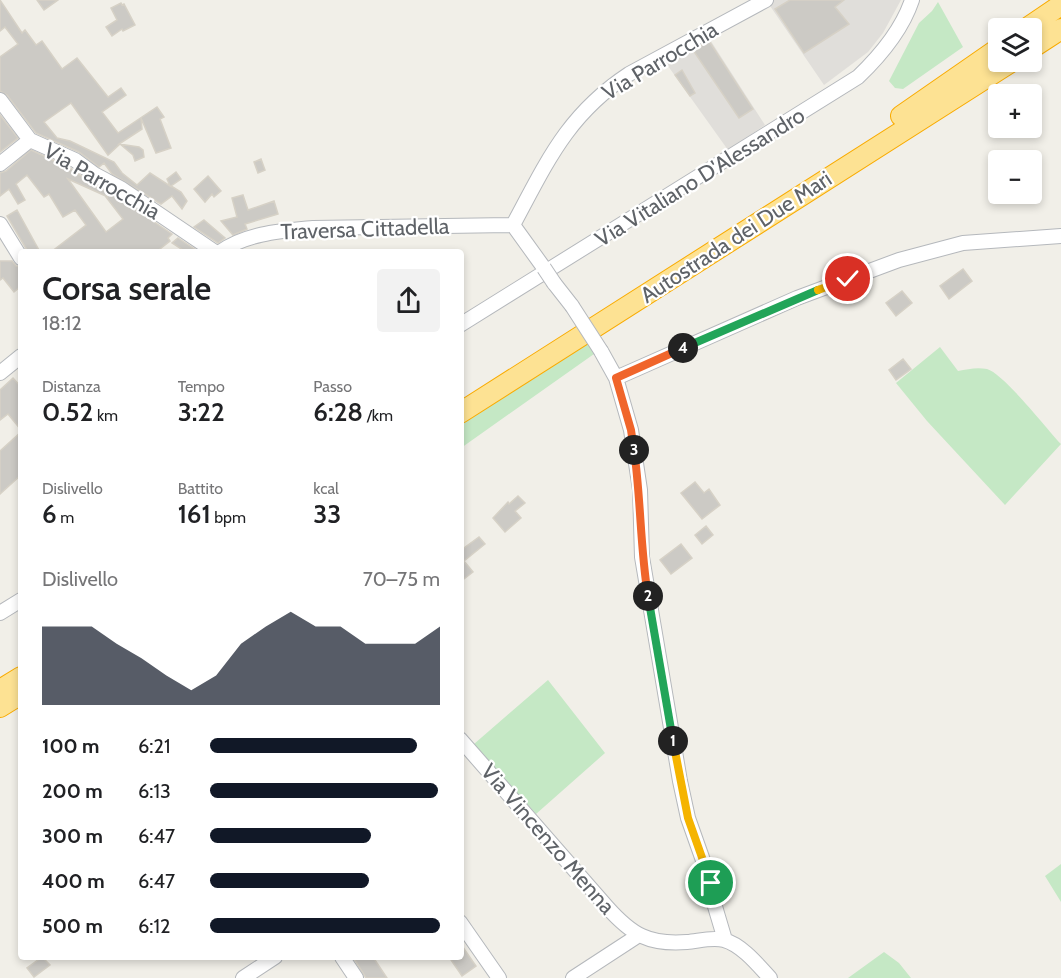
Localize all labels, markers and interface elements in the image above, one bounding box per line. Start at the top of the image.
street label: Via Parrocchia [597,16,723,106]
map controls [988,18,1042,204]
button: layers [988,18,1042,72]
button: + [988,84,1042,138]
street label: Via Vitaliano D'Alessandro [590,101,810,253]
street label: Via Parrocchia [39,137,165,225]
button: − [988,150,1042,204]
street label: Autostrada dei Due Mari [635,165,837,309]
street label: Traversa Cittadella [280,213,450,245]
pin [822,253,873,304]
icon: check [831,262,864,295]
text: Corsa serale [42,268,211,308]
button: share [377,269,440,332]
text: 18:12 [42,311,82,335]
pin: 4 [668,333,698,363]
text: 4 [678,338,688,357]
text: Distanza [42,377,101,396]
text: Tempo [178,377,225,396]
text: Passo [313,377,352,396]
text: 0.52 [42,396,93,428]
text: 3:22 [178,396,225,428]
text: 6:28 [313,396,363,428]
text: km [93,406,118,425]
text: /km [363,406,393,425]
pin: 3 [619,435,649,465]
text: 3 [630,440,638,459]
text: Dislivello [42,479,103,498]
text: Battito [178,479,223,498]
text: kcal [313,479,339,498]
text: 6 [42,498,57,530]
text: 161 [178,498,211,530]
text: 33 [313,498,341,530]
text: m [57,508,74,527]
text: bpm [211,508,246,527]
text: Dislivello [42,567,118,591]
text: 70–75 m [363,567,440,591]
pin: 2 [633,581,663,611]
text: 2 [644,586,652,605]
pin: 1 [658,726,688,756]
text: 1 [670,731,676,750]
text: 100 m [42,734,100,758]
text: 6:21 [138,734,171,758]
street label: Via Vincenzo Menna [475,758,621,920]
text: 200 m [42,779,103,803]
text: 6:13 [138,779,171,803]
text: 300 m [42,824,103,848]
text: 6:47 [138,824,175,848]
pin [685,857,736,908]
icon: arrive [694,866,727,899]
text: 400 m [42,869,105,893]
text: 6:47 [138,869,175,893]
text: 500 m [42,914,103,938]
text: 6:12 [138,914,171,938]

